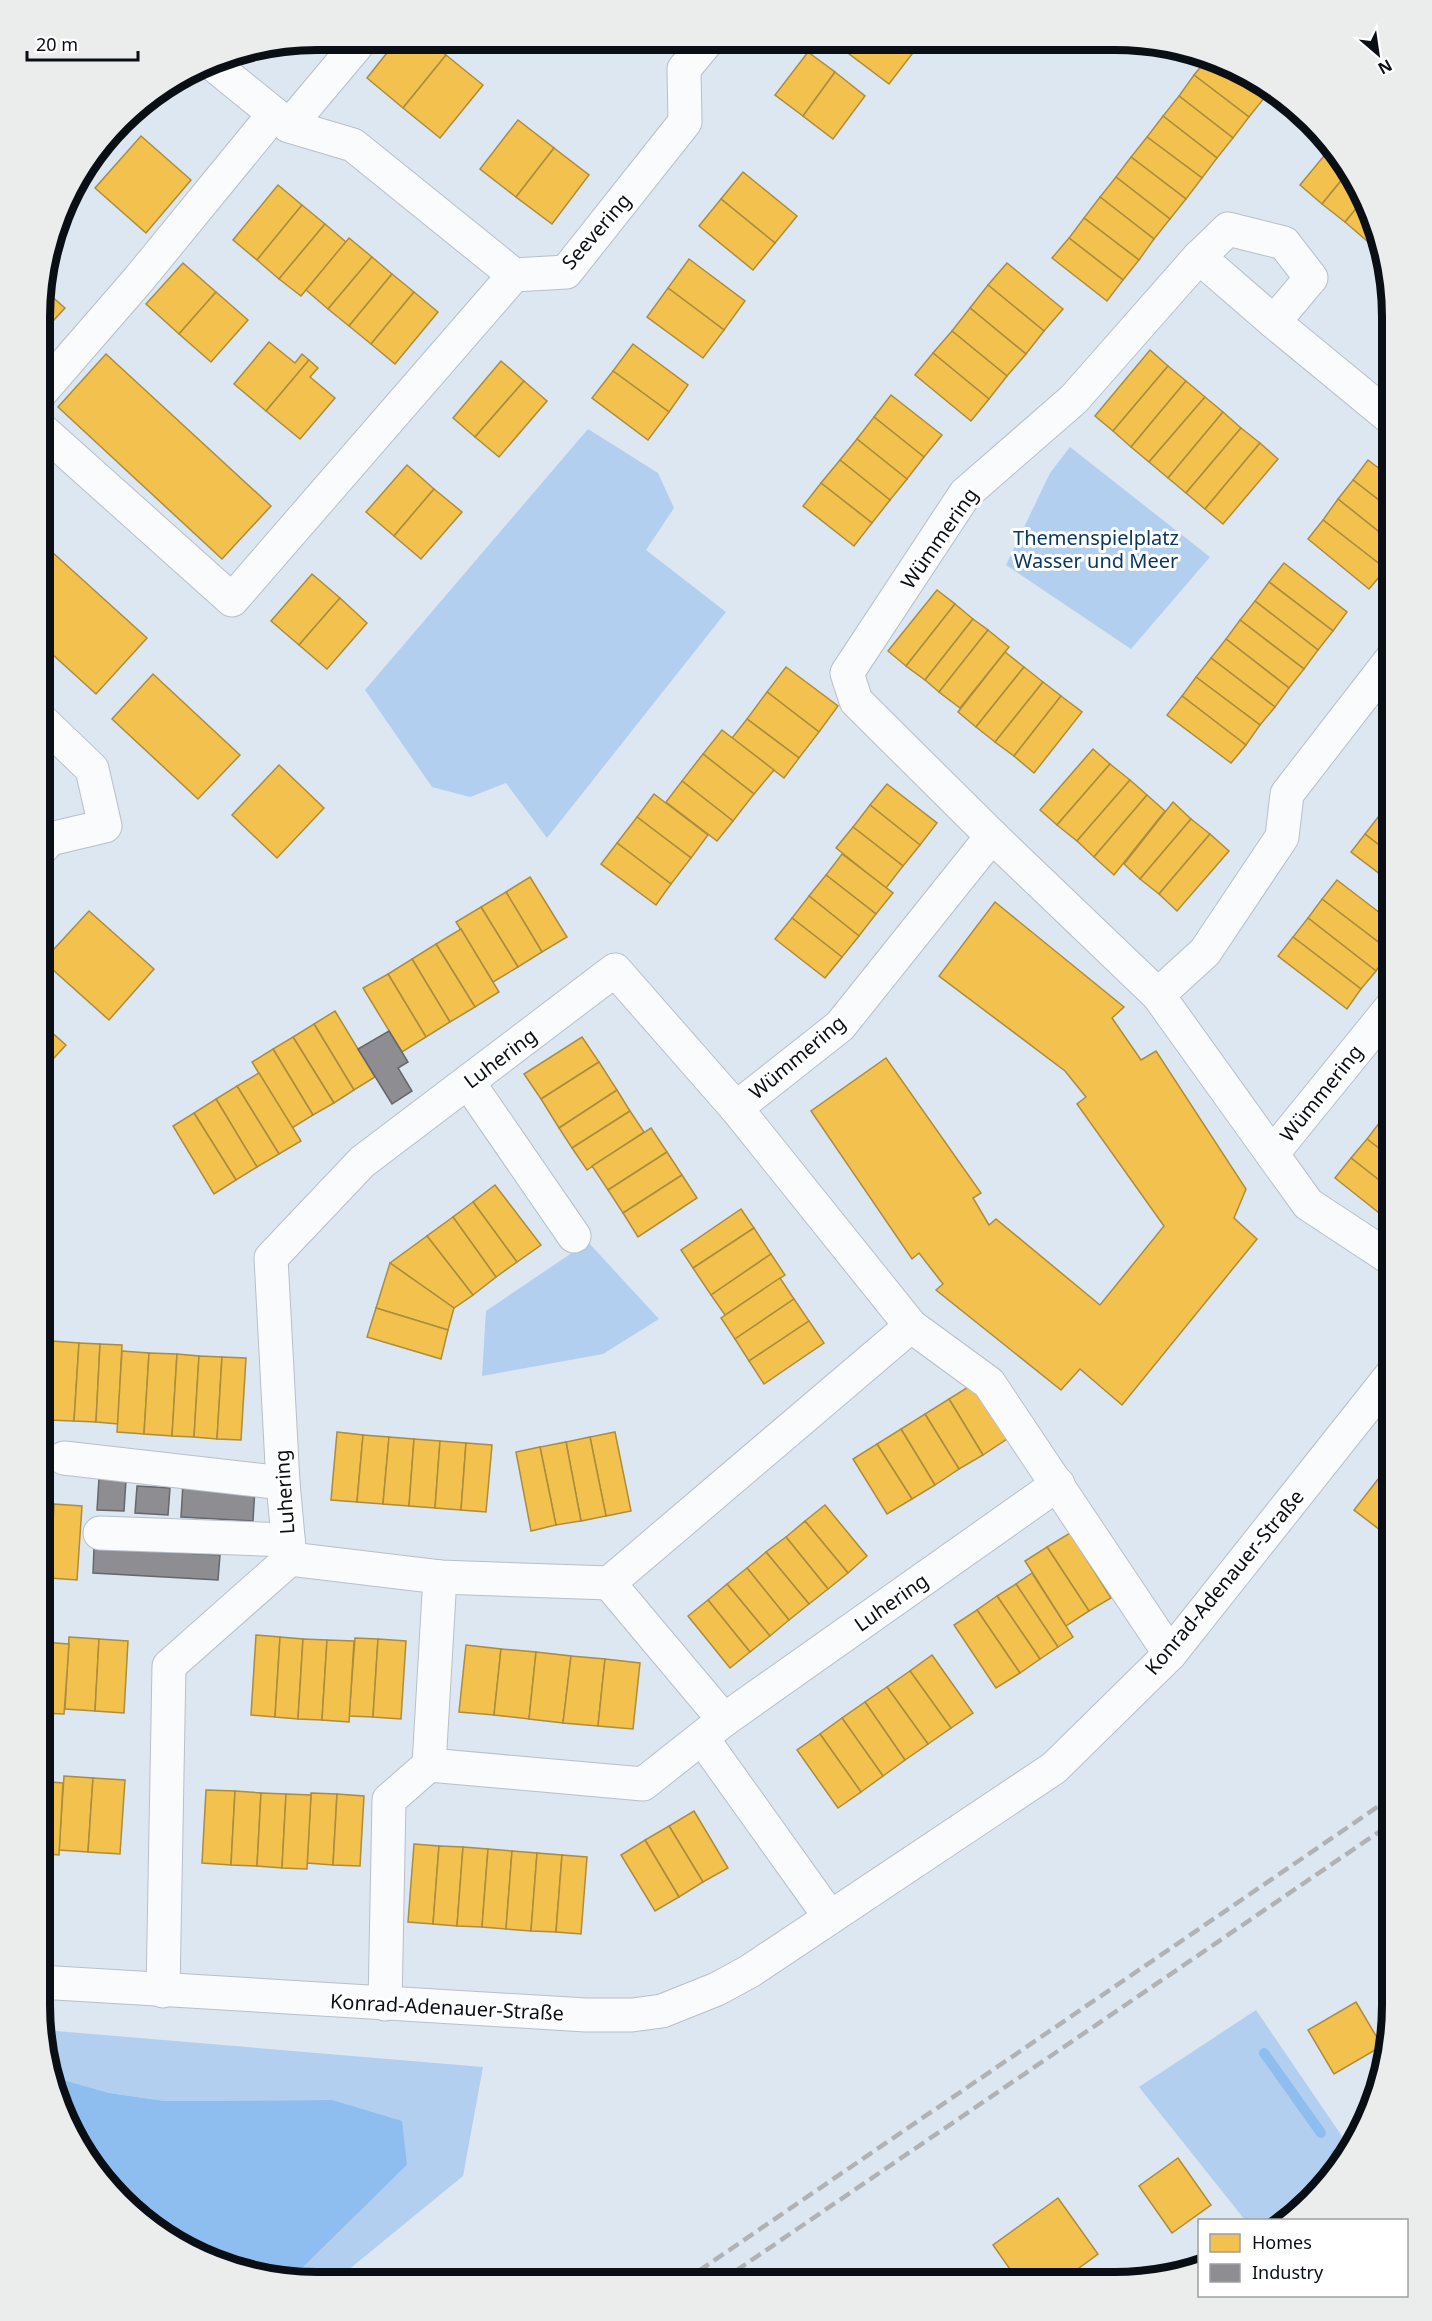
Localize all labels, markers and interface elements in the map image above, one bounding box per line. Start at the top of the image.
scale bar [27,24,138,62]
north arrow [1348,24,1408,84]
text: 20 m [36,32,78,56]
text: N [1374,54,1396,80]
street label: Seevering [555,187,637,275]
street label: Wümmering [894,482,984,594]
park label: Themenspielplatz Wasser und Meer [1013,524,1179,574]
street label: Wümmering [743,1009,851,1105]
street label: Luhering [458,1022,542,1094]
street label: Wümmering [1274,1039,1368,1147]
street label: Luhering [268,1449,300,1535]
street label: Konrad-Adenauer-Straße [1138,1484,1310,1680]
street label: Luhering [849,1567,933,1637]
street label: Konrad-Adenauer-Straße [329,1987,565,2027]
legend [1198,2219,1408,2297]
text: Homes [1252,2230,1312,2254]
text: Industry [1252,2260,1324,2284]

